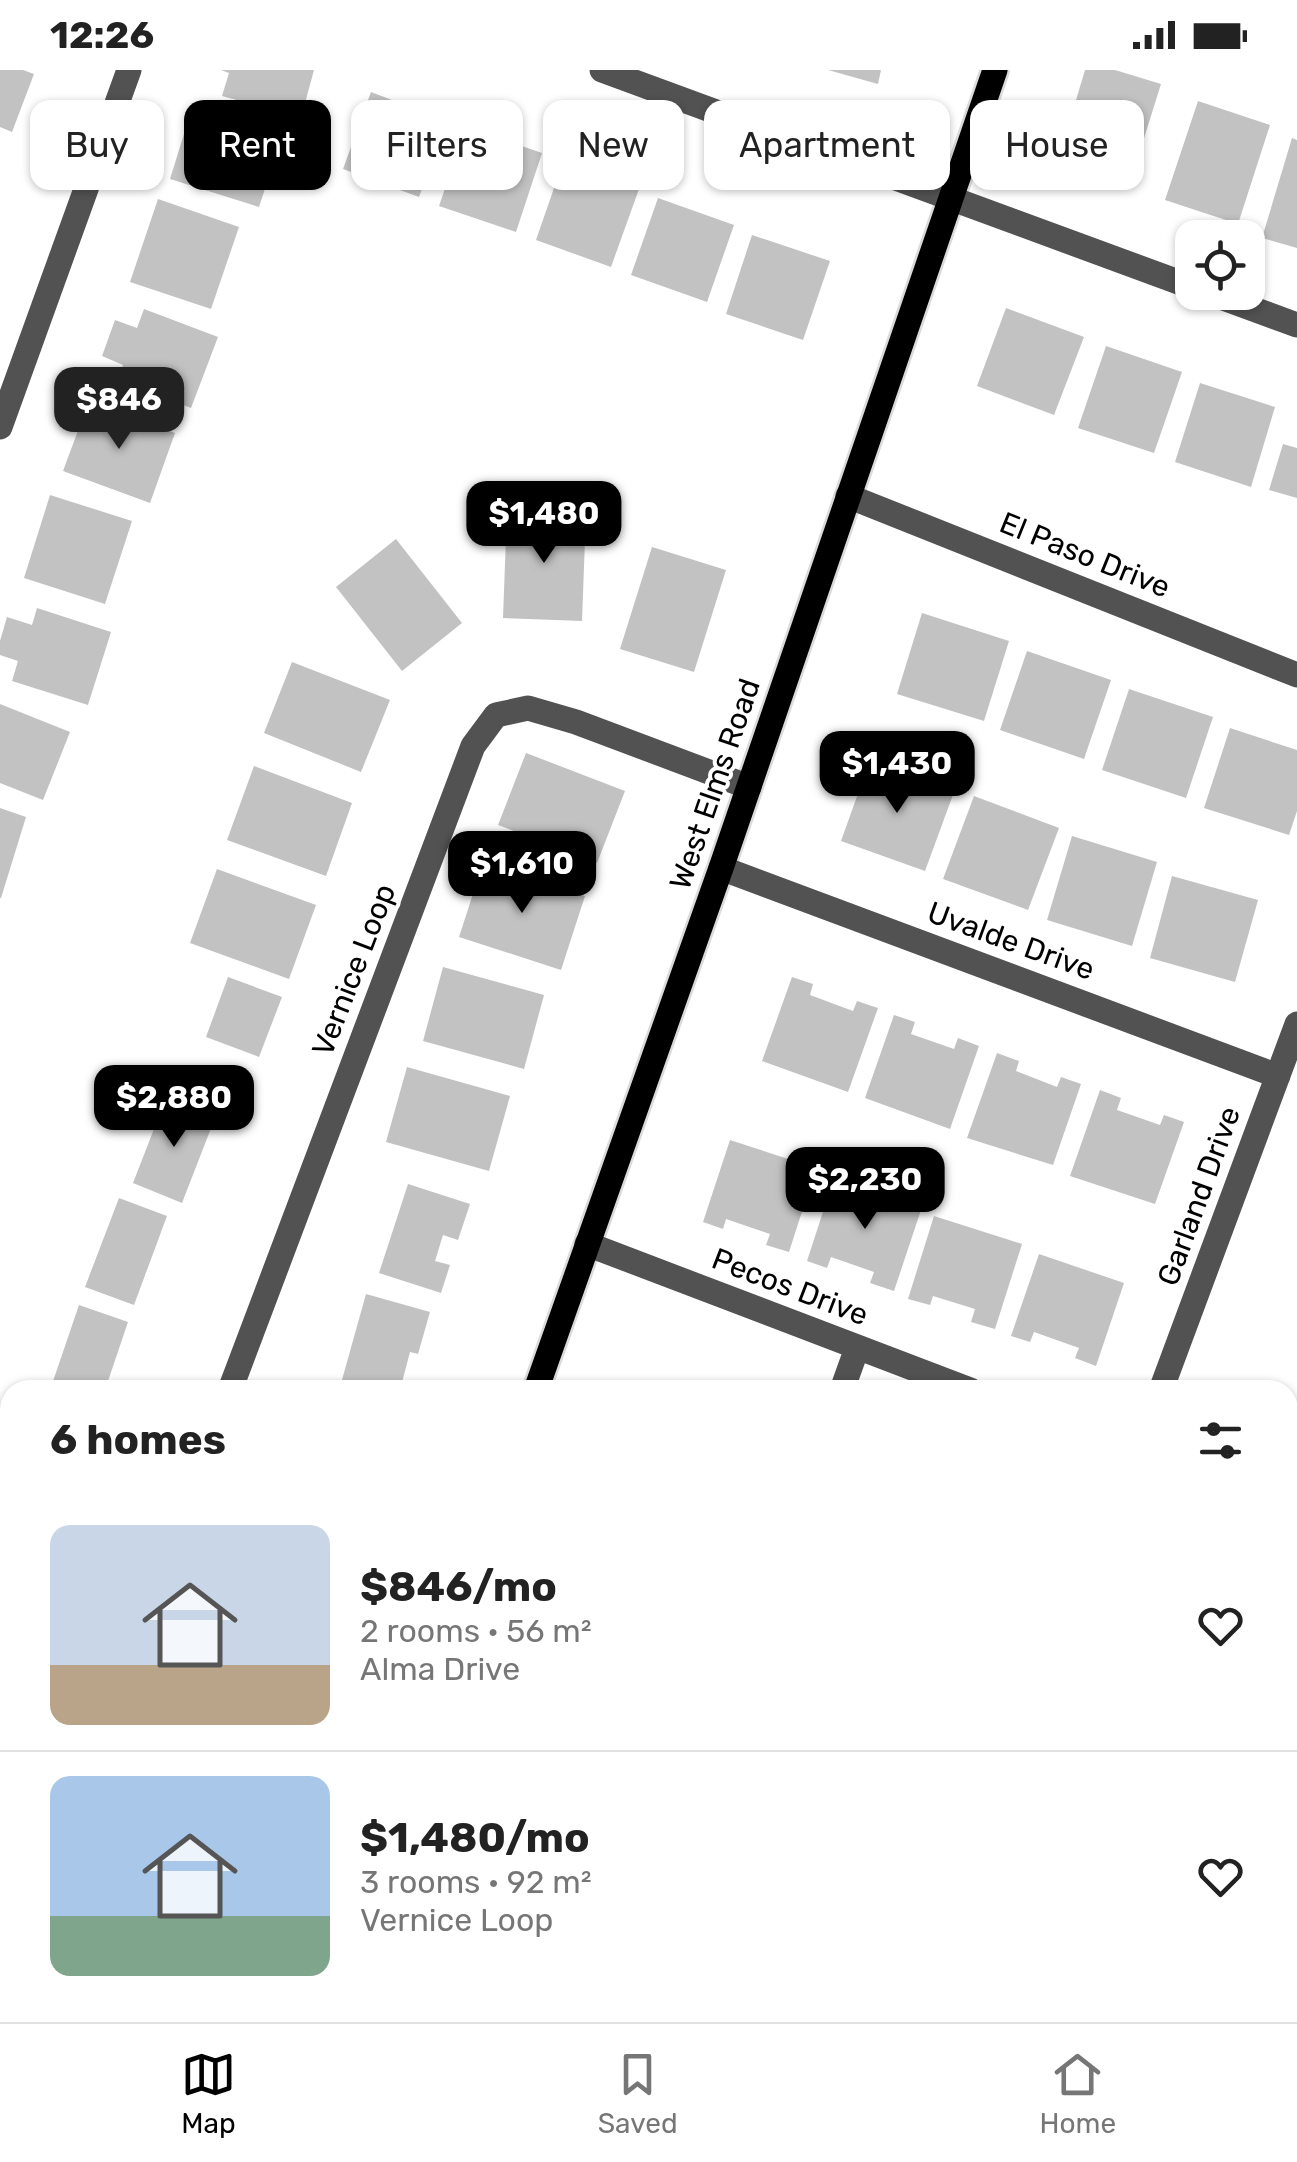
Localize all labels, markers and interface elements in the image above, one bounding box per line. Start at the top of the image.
text: 12:26 [50,12,154,58]
chip: Buy [30,100,164,190]
chip: Rent [184,100,331,190]
chip: Filters [351,100,523,190]
chip: New [543,100,684,190]
chip: Apartment [704,100,950,190]
chip: House [970,100,1144,190]
map controls [1175,220,1265,310]
button: locate [1175,220,1265,310]
pin: $846 [60,367,178,452]
text: $846 [76,380,162,418]
pin: $1,480 [463,481,625,566]
text: $1,480 [488,494,600,532]
street label: El Paso Drive [995,505,1175,605]
street label: West Elms Road [662,674,768,894]
pin: $1,430 [816,731,978,816]
text: $1,430 [842,744,952,782]
pin: $1,610 [441,831,603,916]
text: $1,610 [470,844,574,882]
street label: Vernice Loop [305,879,403,1061]
street label: Uvalde Drive [923,894,1099,988]
pin: $2,880 [93,1065,255,1150]
text: $2,880 [116,1078,232,1116]
street label: Garland Drive [1150,1102,1248,1290]
pin: $2,230 [784,1147,946,1232]
text: $2,230 [808,1160,922,1198]
street label: Pecos Drive [707,1241,873,1333]
icon: filters [1193,1413,1248,1468]
text: 6 homes [50,1415,226,1465]
text: $846/mo [360,1562,557,1612]
icon: home [130,1565,250,1685]
icon: heart [1193,1598,1248,1653]
text: 2 rooms · 56 m² [360,1612,592,1650]
text: Alma Drive [360,1650,520,1688]
text: $1,480/mo [360,1813,590,1863]
icon: home [130,1816,250,1936]
icon: heart [1193,1849,1248,1904]
text: 3 rooms · 92 m² [360,1863,592,1901]
text: Vernice Loop [360,1901,553,1939]
tab: Map [181,2047,236,2140]
tab: Saved [598,2047,678,2140]
tab: Home [1039,2047,1116,2140]

